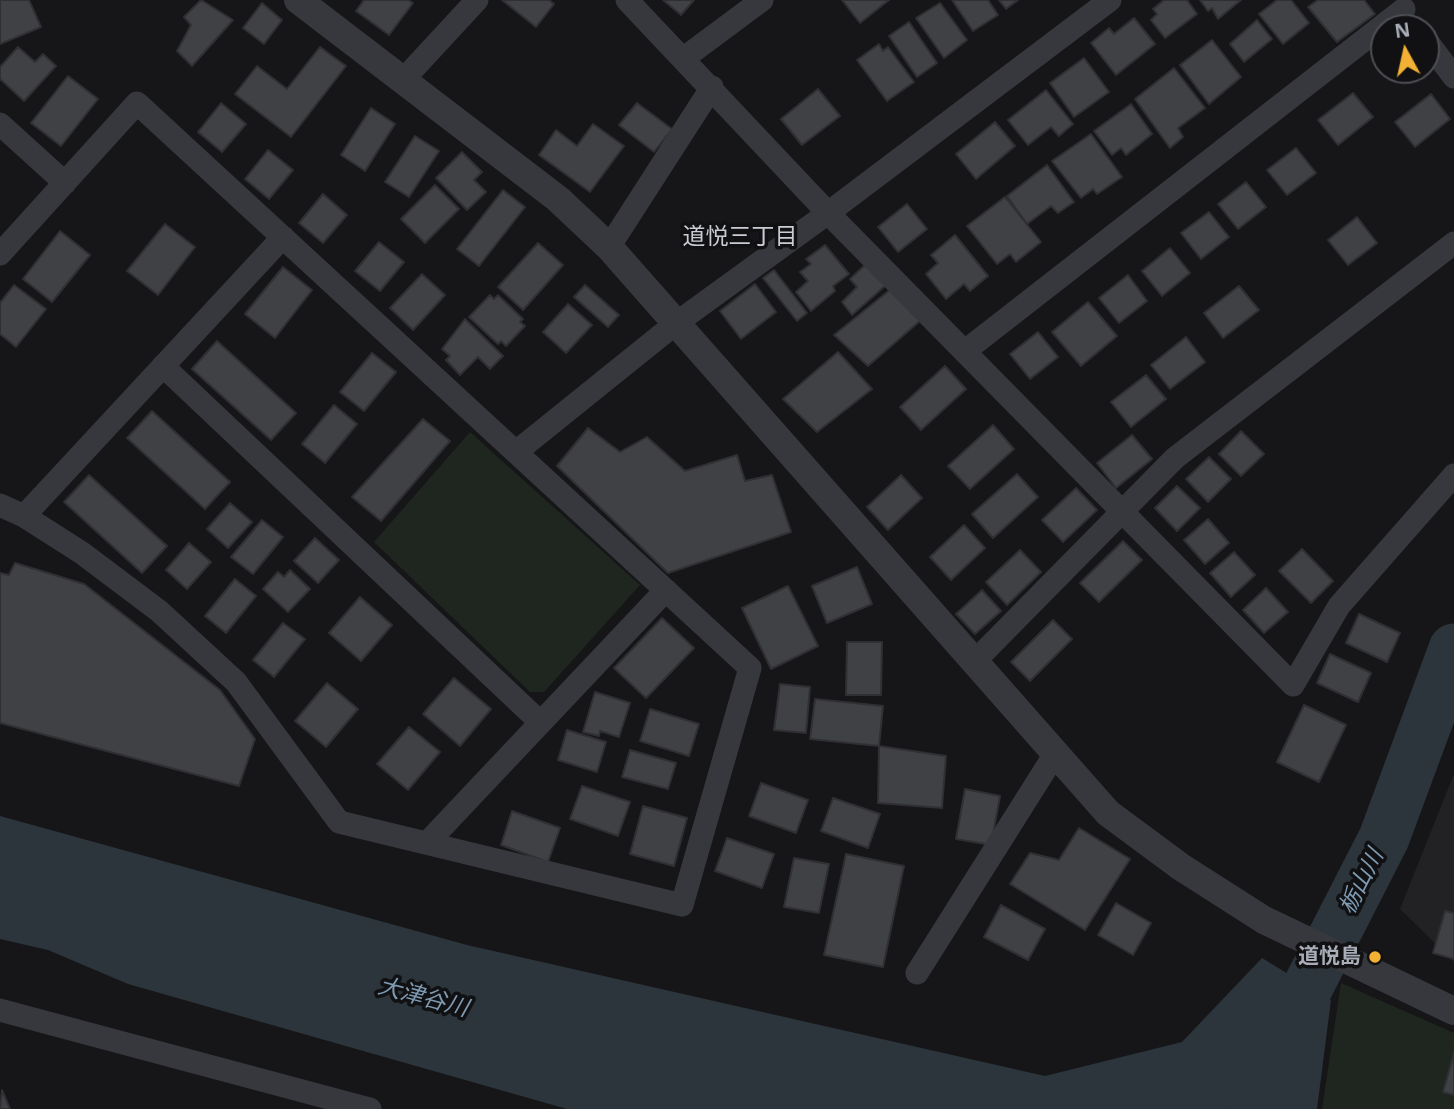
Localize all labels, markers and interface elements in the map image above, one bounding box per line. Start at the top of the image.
north arrow [1370,14,1440,84]
text: N [1393,16,1412,44]
district label: 道悦三丁目 [683,223,797,251]
water label: 栃山川 [1334,845,1390,919]
place label: 道悦島 [1298,944,1361,970]
marker: 道悦島 [1367,949,1383,965]
water label: 大津谷川 [375,973,471,1023]

